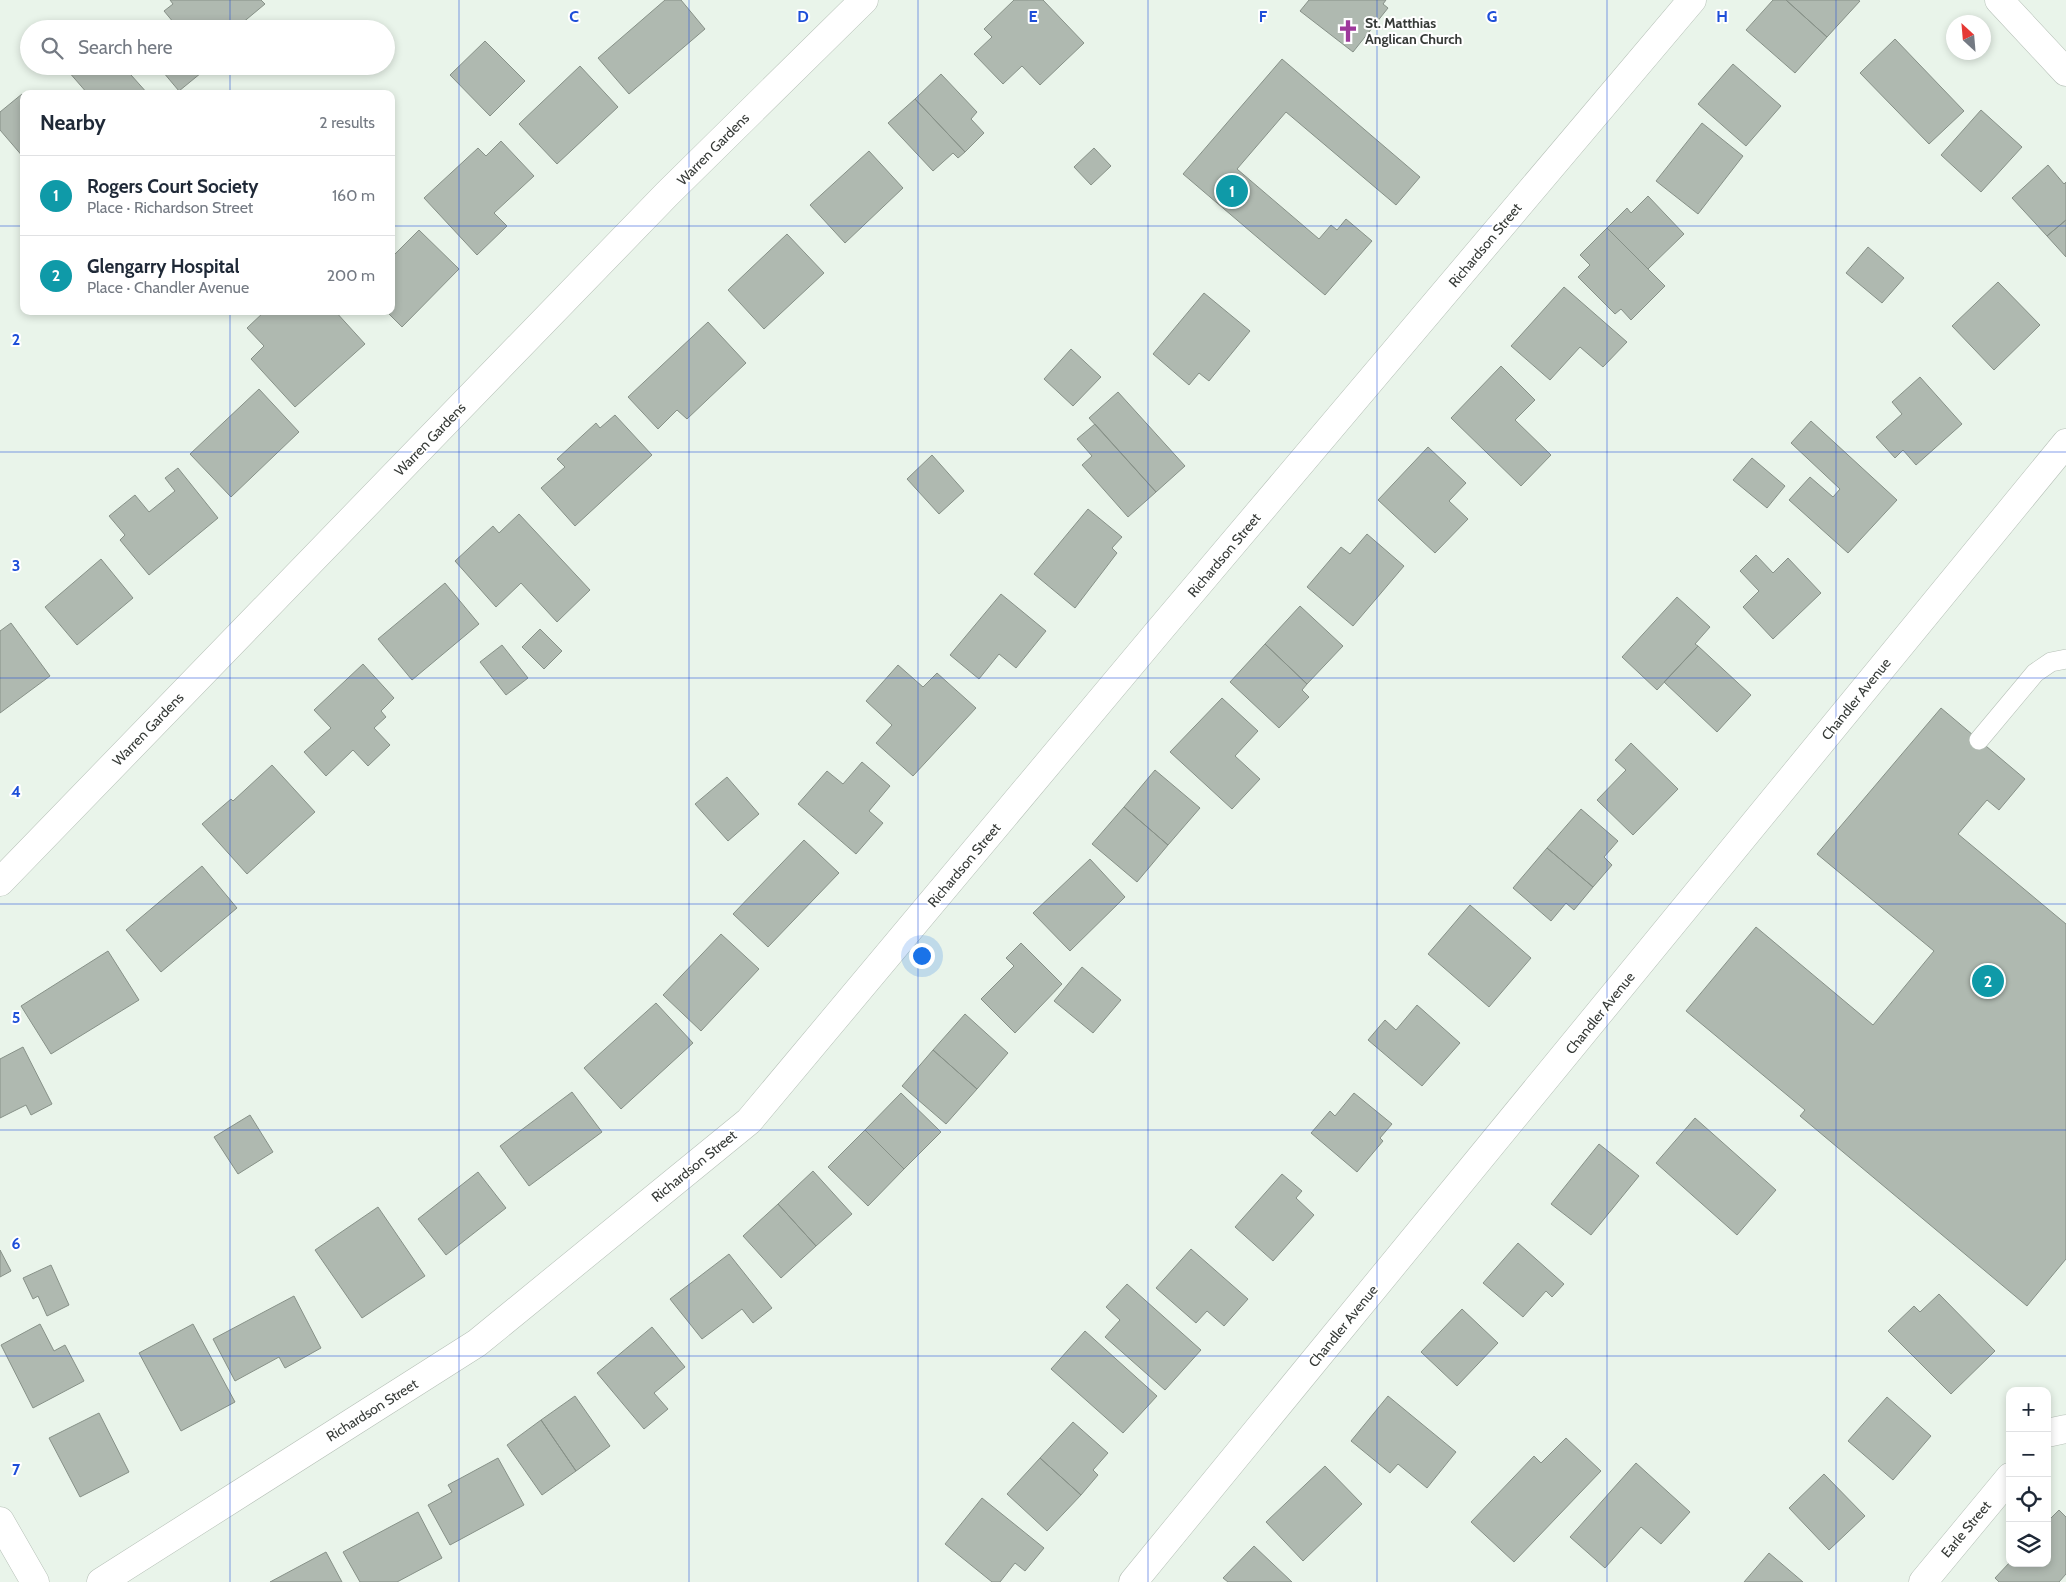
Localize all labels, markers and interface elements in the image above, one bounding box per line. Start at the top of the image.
text: C [569,7,579,26]
text: D [797,7,809,26]
text: E [1028,7,1038,26]
text: F [1259,7,1268,26]
text: G [1487,7,1497,26]
text: H [1716,7,1728,26]
place label: St. Matthias Anglican Church [1365,14,1462,48]
north arrow [1946,15,1991,60]
church icon: St. Matthias Anglican Church [1335,18,1361,44]
search box [20,20,395,75]
icon: search [38,34,66,62]
text: Search here [78,36,172,59]
street label: Warren Gardens [673,109,753,189]
text: Nearby [40,110,106,135]
text: 2 results [319,113,375,132]
pin: 1 [1216,172,1248,210]
text: Rogers Court Society [87,175,259,198]
text: 1 [53,186,59,205]
text: 160 m [332,186,375,205]
text: Place · Richardson Street [87,198,253,217]
street label: Richardson Street [1445,199,1526,291]
text: Glengarry Hospital [87,255,240,278]
text: 2 [52,266,60,285]
text: 200 m [327,266,375,285]
text: Place · Chandler Avenue [87,278,249,297]
text: 2 [12,330,20,349]
street label: Warren Gardens [390,398,470,479]
street label: Richardson Street [1184,509,1265,601]
text: 3 [12,556,20,575]
street label: Chandler Avenue [1817,654,1895,744]
street label: Warren Gardens [108,688,188,769]
text: 4 [11,782,21,801]
street label: Richardson Street [924,819,1005,911]
your location [909,943,935,969]
pin: 2 [1972,962,2004,1000]
street label: Chandler Avenue [1561,968,1639,1058]
text: 5 [12,1008,20,1027]
street label: Richardson Street [648,1126,740,1206]
text: 6 [12,1234,21,1253]
street label: Chandler Avenue [1304,1281,1382,1371]
street label: Richardson Street [323,1375,421,1445]
map controls [2006,1387,2051,1567]
button: + [2006,1387,2051,1432]
button: − [2006,1432,2051,1477]
text: 7 [12,1460,21,1479]
button: locate [2006,1477,2051,1522]
street label: Earle Street [1937,1497,1995,1561]
button: layers [2006,1522,2051,1567]

